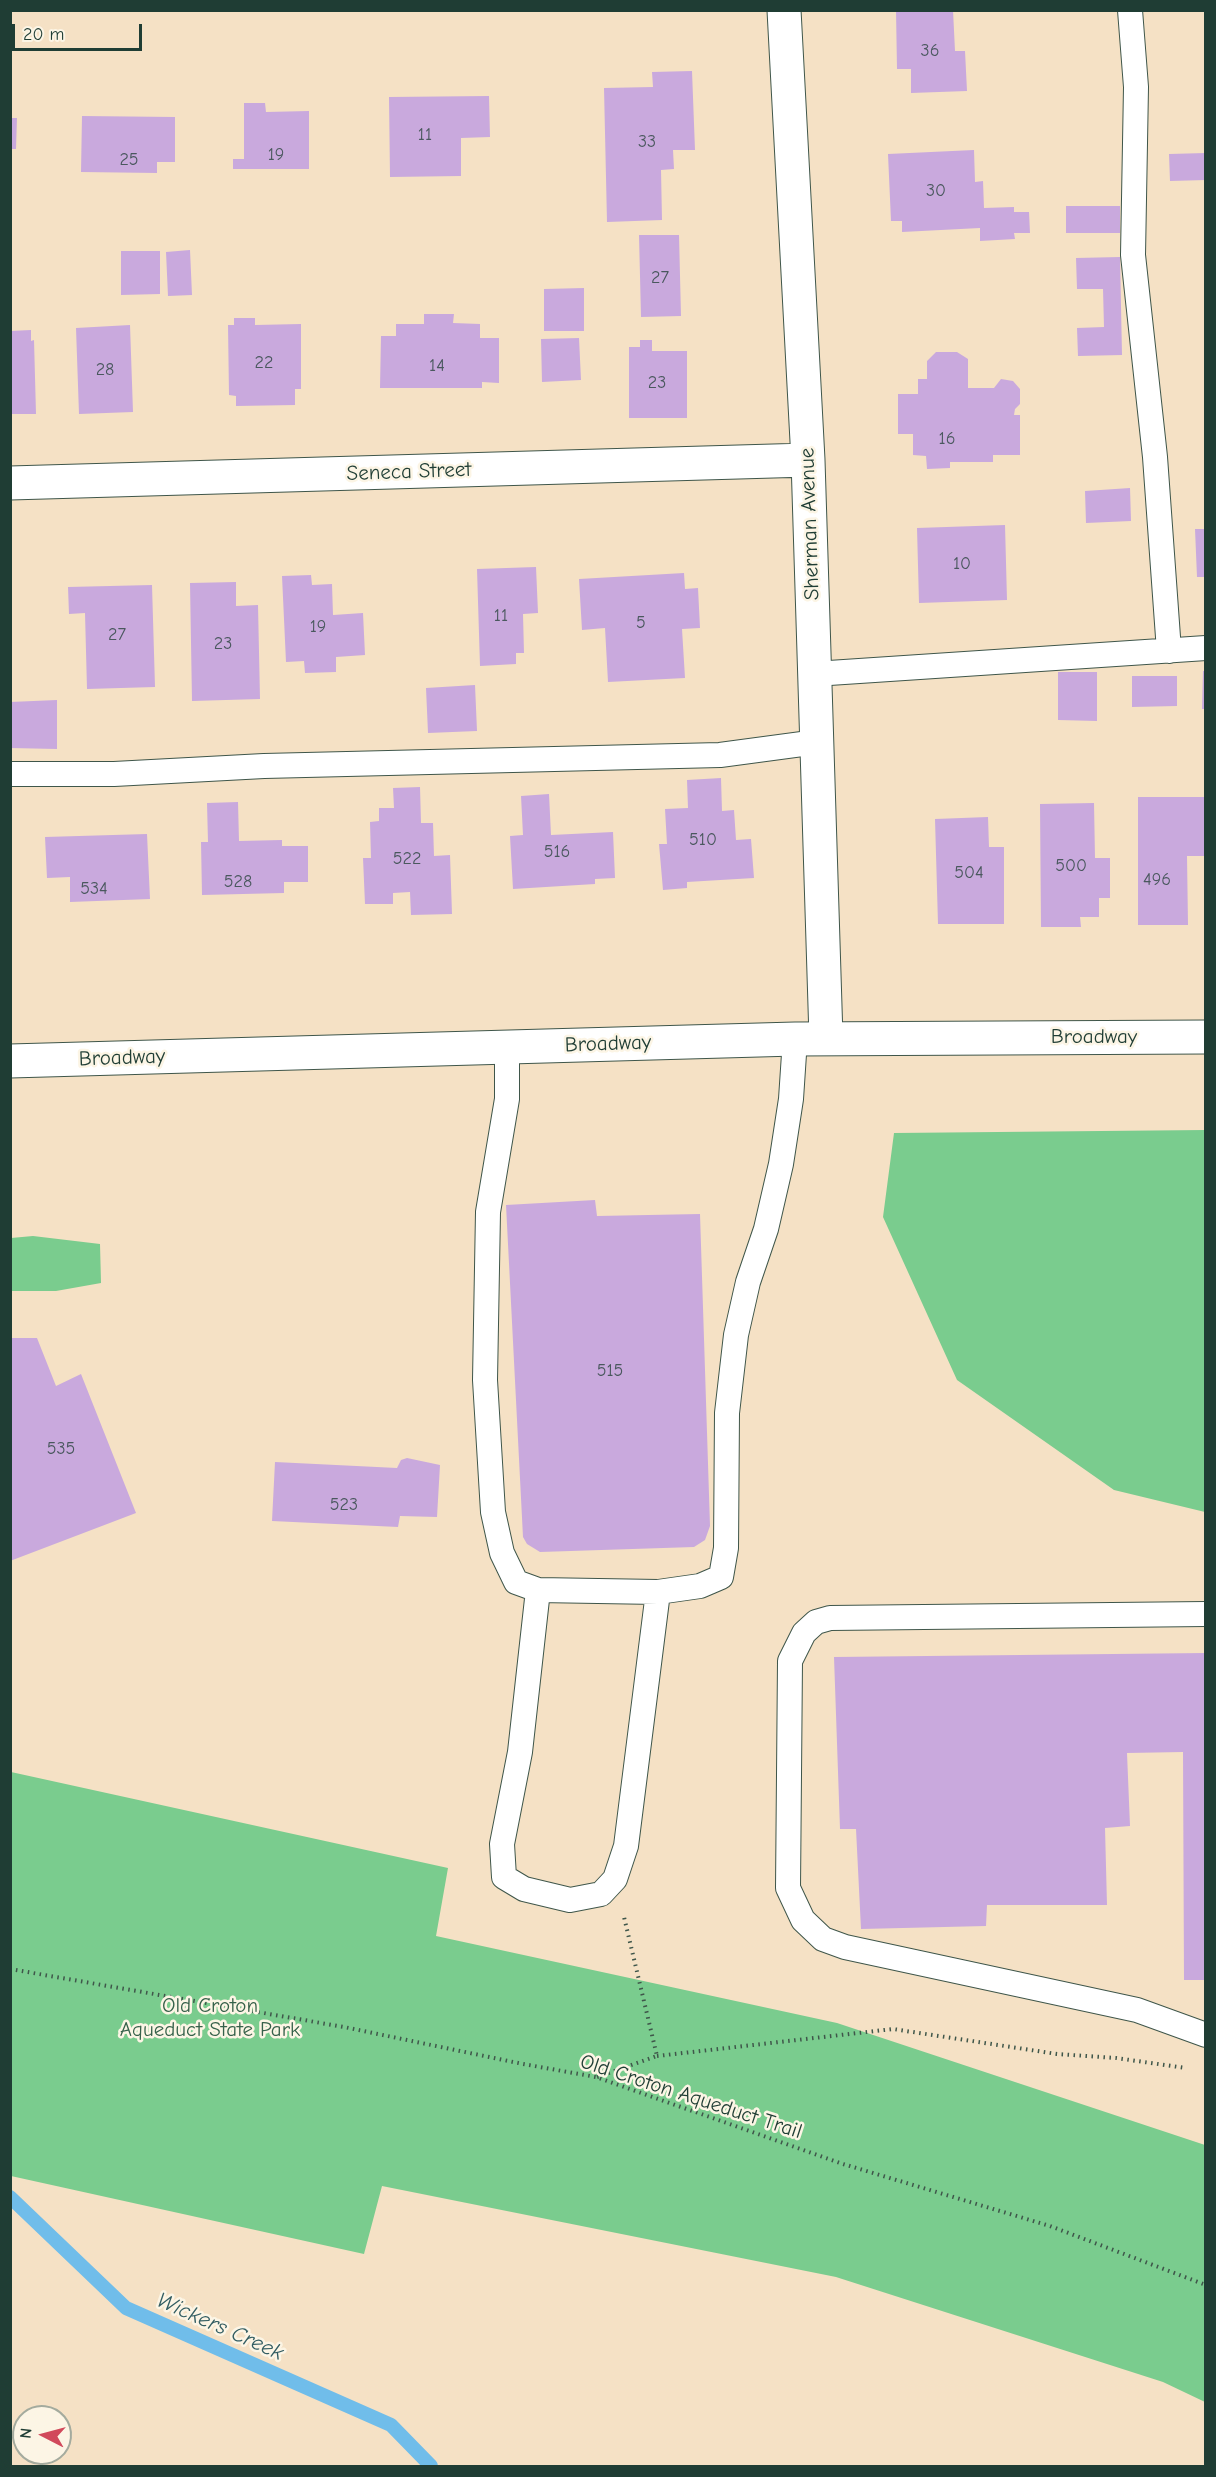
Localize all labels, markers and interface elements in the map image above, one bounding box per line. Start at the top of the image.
scale bar [15,12,146,50]
text: 20 m [23,24,64,45]
house number: 36 [921,40,939,62]
house number: 11 [418,124,432,146]
house number: 33 [638,131,656,153]
house number: 19 [268,144,284,166]
house number: 25 [119,149,139,171]
house number: 30 [926,180,946,202]
house number: 27 [651,267,669,289]
house number: 22 [255,352,273,374]
house number: 14 [429,355,445,377]
house number: 28 [96,359,114,381]
house number: 23 [648,372,666,394]
house number: 16 [939,428,955,450]
street label: Sherman Avenue [795,447,825,601]
street label: Seneca Street [346,457,472,487]
house number: 10 [953,553,971,575]
house number: 11 [494,605,508,627]
house number: 5 [636,612,646,634]
house number: 19 [310,616,326,638]
house number: 27 [108,624,126,646]
house number: 23 [214,633,232,655]
house number: 510 [689,829,717,851]
house number: 516 [544,841,570,863]
house number: 522 [393,848,421,870]
house number: 500 [1055,855,1087,877]
house number: 504 [954,862,984,884]
house number: 496 [1143,869,1171,891]
house number: 528 [224,871,252,893]
house number: 534 [80,878,108,900]
street label: Broadway [1051,1024,1137,1050]
street label: Broadway [564,1030,652,1058]
street label: Broadway [78,1044,166,1072]
house number: 515 [597,1360,623,1382]
house number: 535 [47,1438,75,1460]
house number: 523 [330,1494,358,1516]
park label: Old Croton Aqueduct State Park [120,1993,300,2043]
street label: Old Croton Aqueduct Trail [577,2049,805,2145]
water label: Wickers Creek [152,2287,288,2367]
north arrow [12,2405,72,2465]
text: N [17,2427,36,2439]

